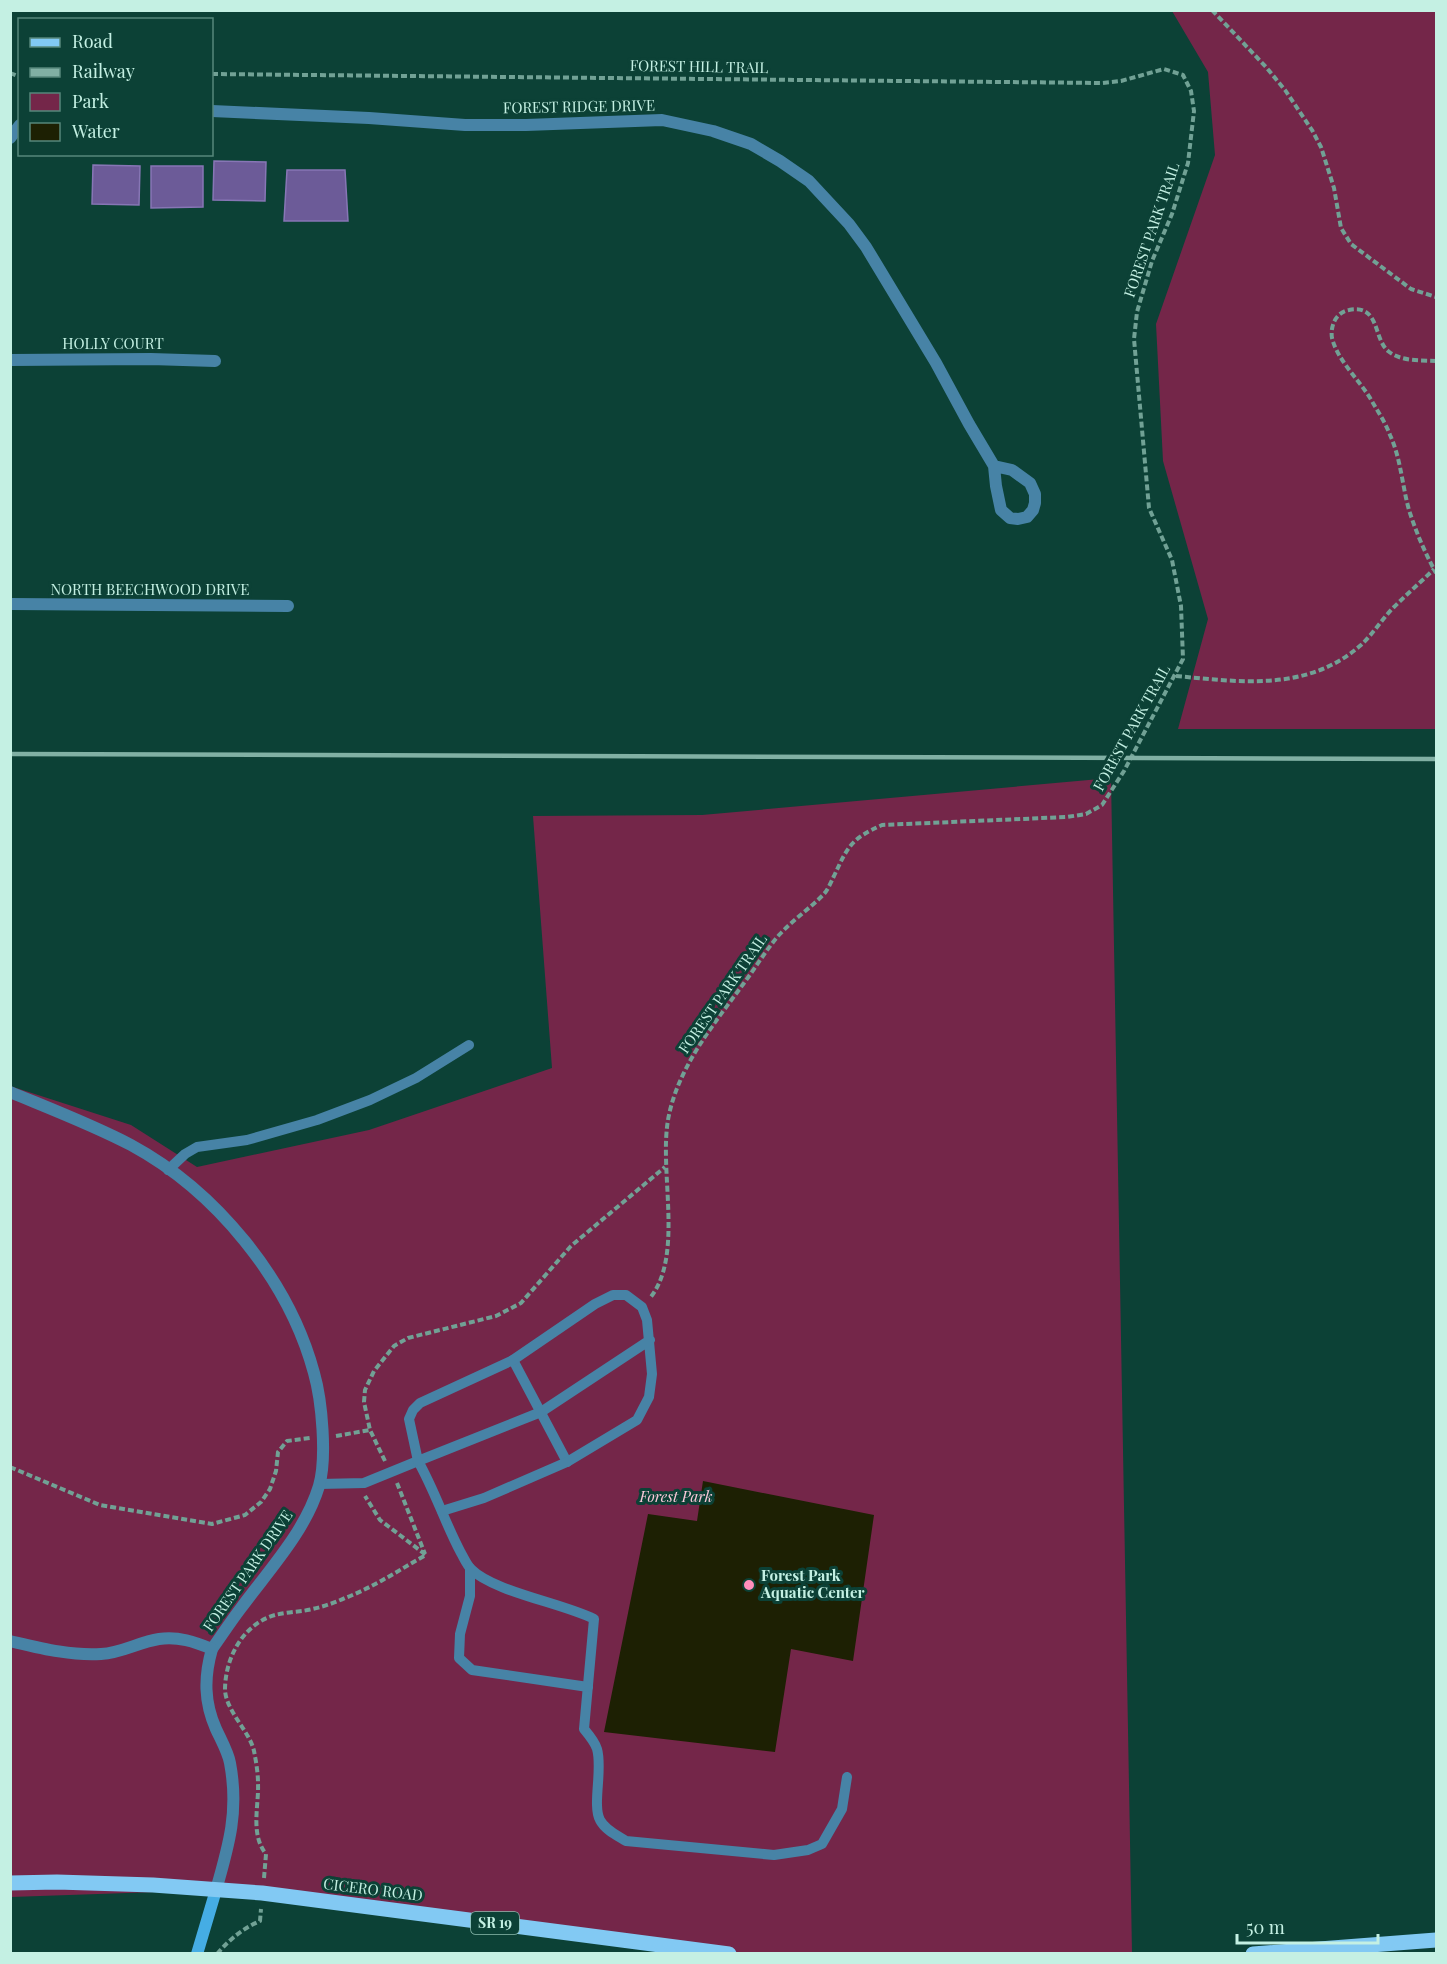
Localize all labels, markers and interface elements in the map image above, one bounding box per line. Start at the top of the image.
legend [18,18,213,156]
text: Road [72,29,113,53]
street label: FOREST HILL TRAIL [630,55,769,77]
text: Railway [72,59,135,83]
text: Park [72,89,109,113]
street label: FOREST RIDGE DRIVE [503,95,655,117]
text: Water [71,119,120,143]
street label: FOREST PARK TRAIL [1119,159,1184,300]
street label: HOLLY COURT [62,333,164,353]
street label: NORTH BEECHWOOD DRIVE [51,579,249,599]
street label: FOREST PARK TRAIL [1088,661,1174,794]
street label: FOREST PARK TRAIL [673,930,771,1057]
park label: Forest Park [639,1486,713,1506]
street label: FOREST PARK DRIVE [198,1506,297,1635]
place label: Forest Park Aquatic Center [760,1565,865,1602]
marker: Forest Park Aquatic Center [742,1578,756,1592]
street label: CICERO ROAD [322,1873,424,1905]
scale bar [1237,1907,1378,1945]
road number: SR 19 [471,1912,519,1934]
text: 50 m [1246,1915,1285,1939]

